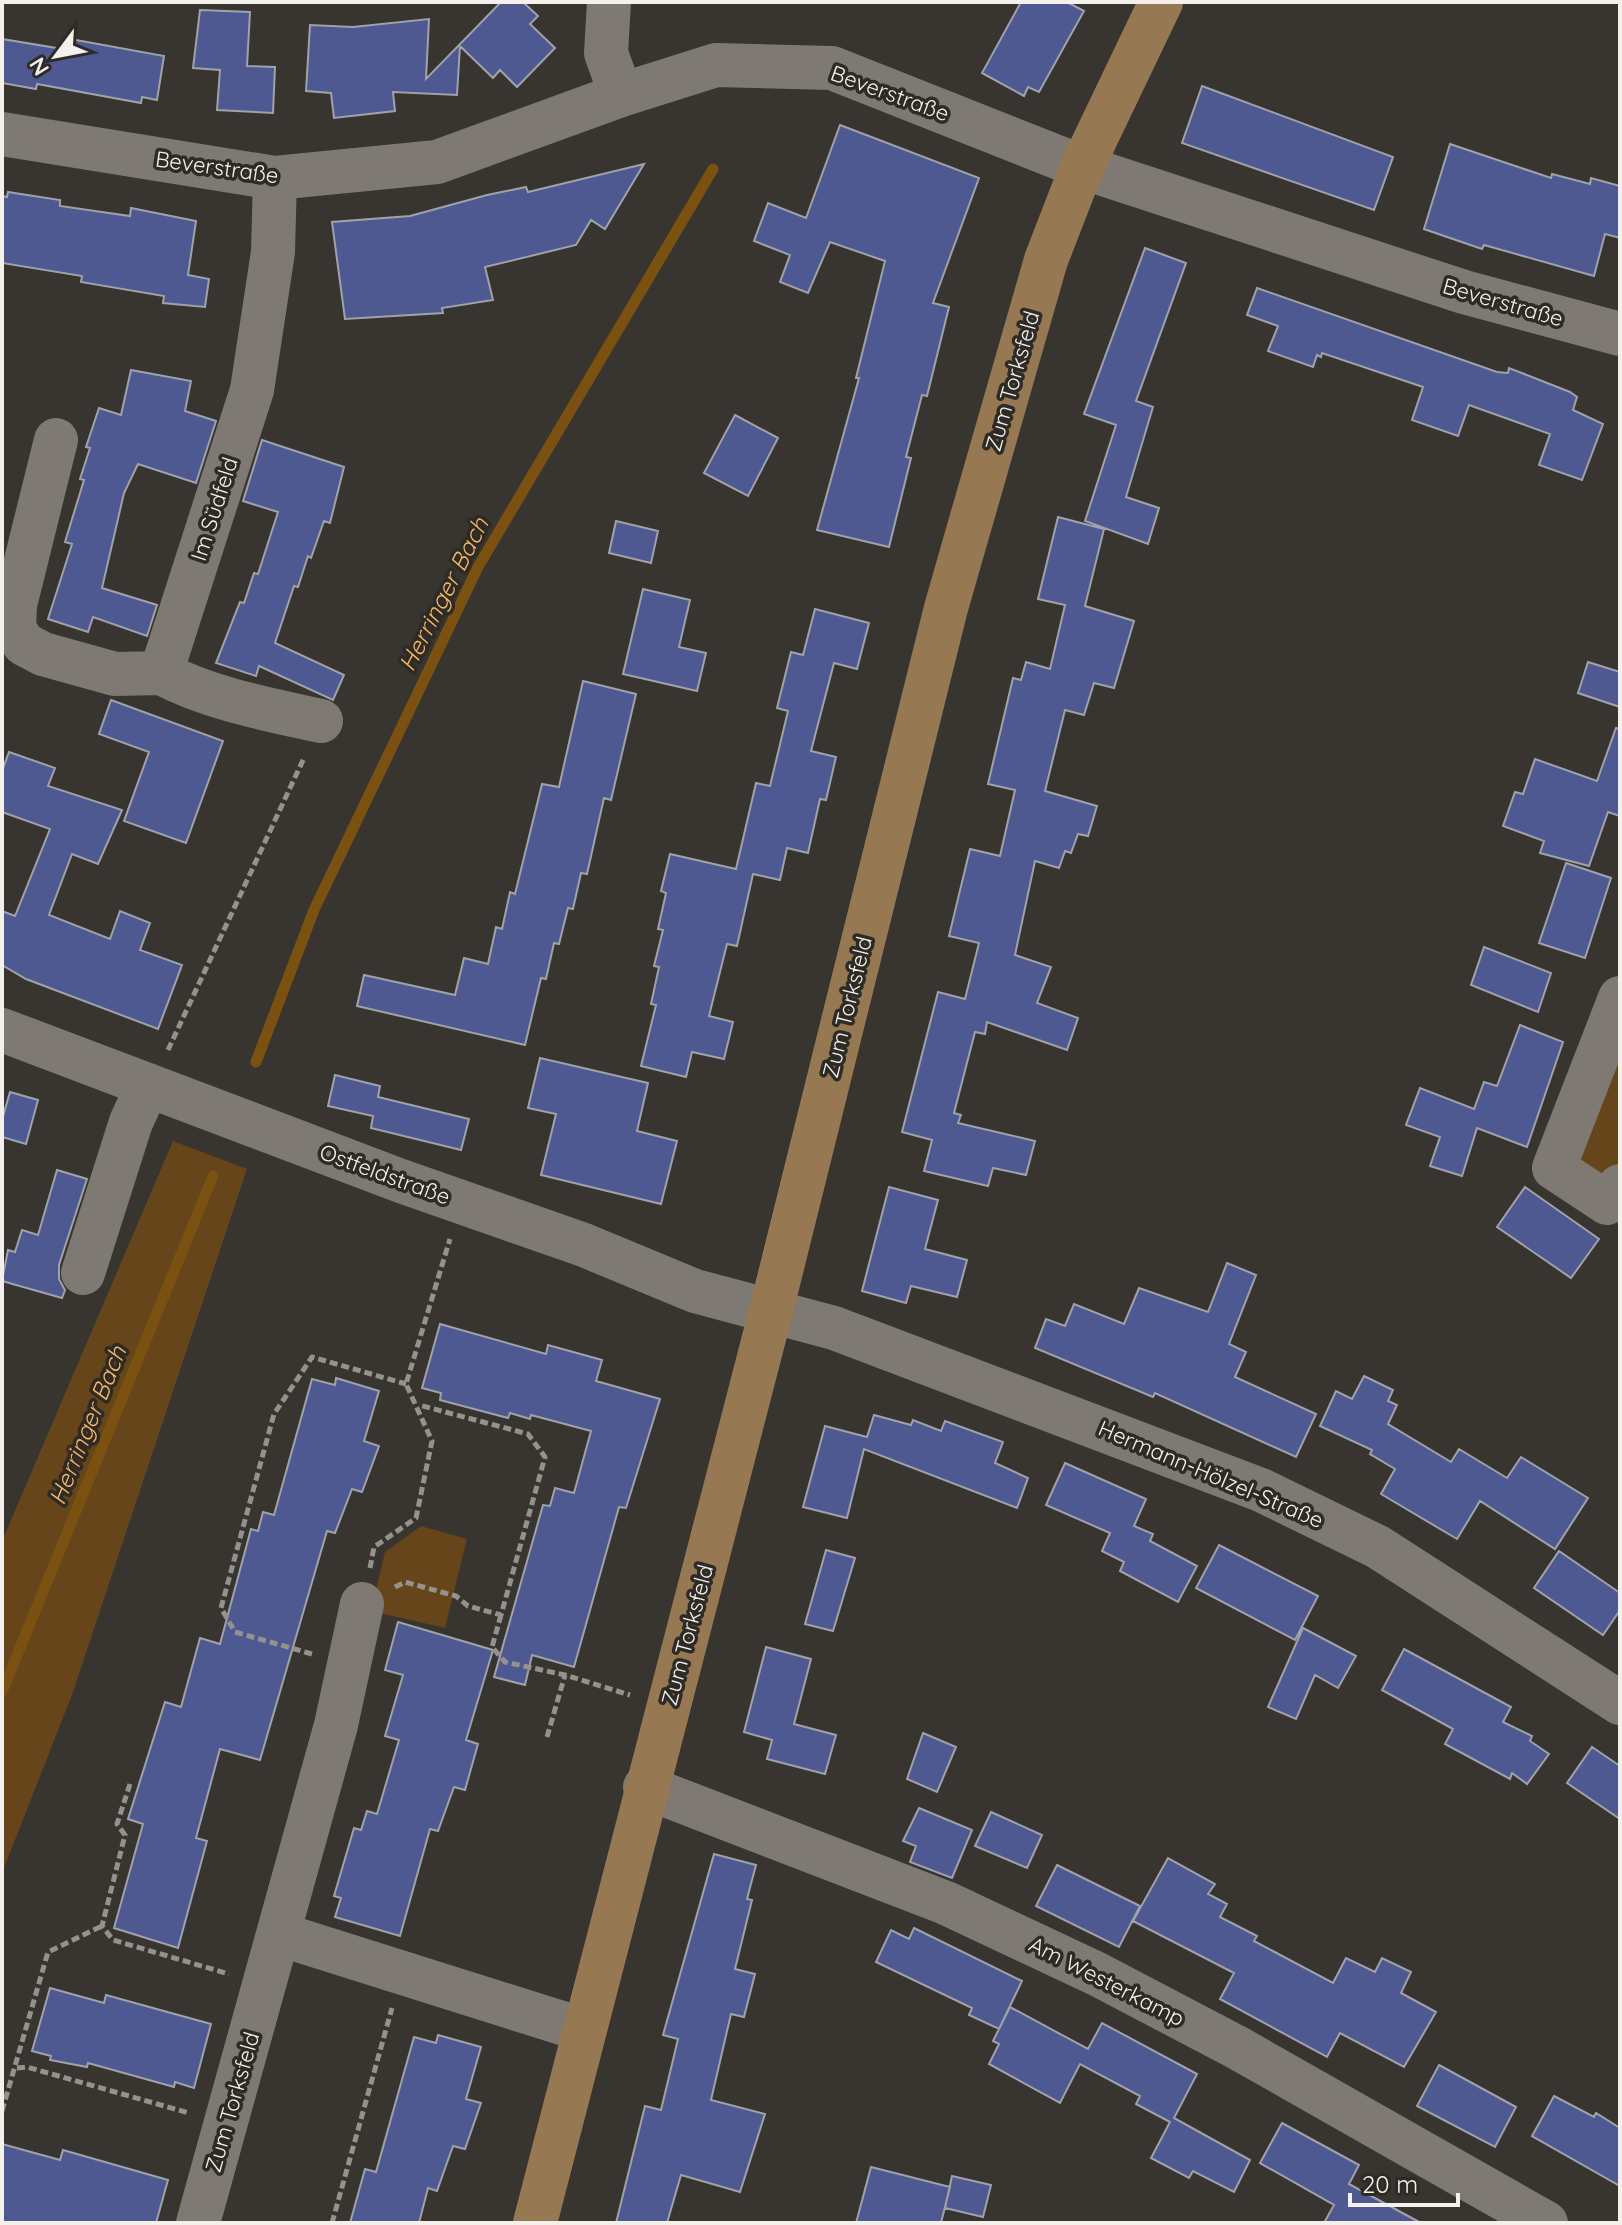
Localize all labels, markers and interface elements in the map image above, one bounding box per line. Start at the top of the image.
north arrow [16,16,96,96]
text: N [23,52,55,81]
street label: Beverstraße [827,59,953,127]
street label: Beverstraße [154,144,280,190]
street label: Beverstraße [1439,271,1567,333]
street label: Zum Torksfeld [979,308,1045,454]
street label: Im Südfeld [184,454,244,564]
water label: Herringer Bach [391,512,495,676]
street label: Zum Torksfeld [816,933,878,1081]
street label: Ostfeldstraße [316,1137,454,1211]
water label: Herringer Bach [42,1341,133,1509]
street label: Hermann-Hölzel-Straße [1094,1414,1328,1534]
street label: Zum Torksfeld [655,1561,719,1709]
street label: Am Westerkamp [1025,1930,1189,2032]
street label: Zum Torksfeld [199,2029,265,2175]
scale bar [1350,2157,1458,2207]
text: 20 m [1362,2169,1418,2199]

